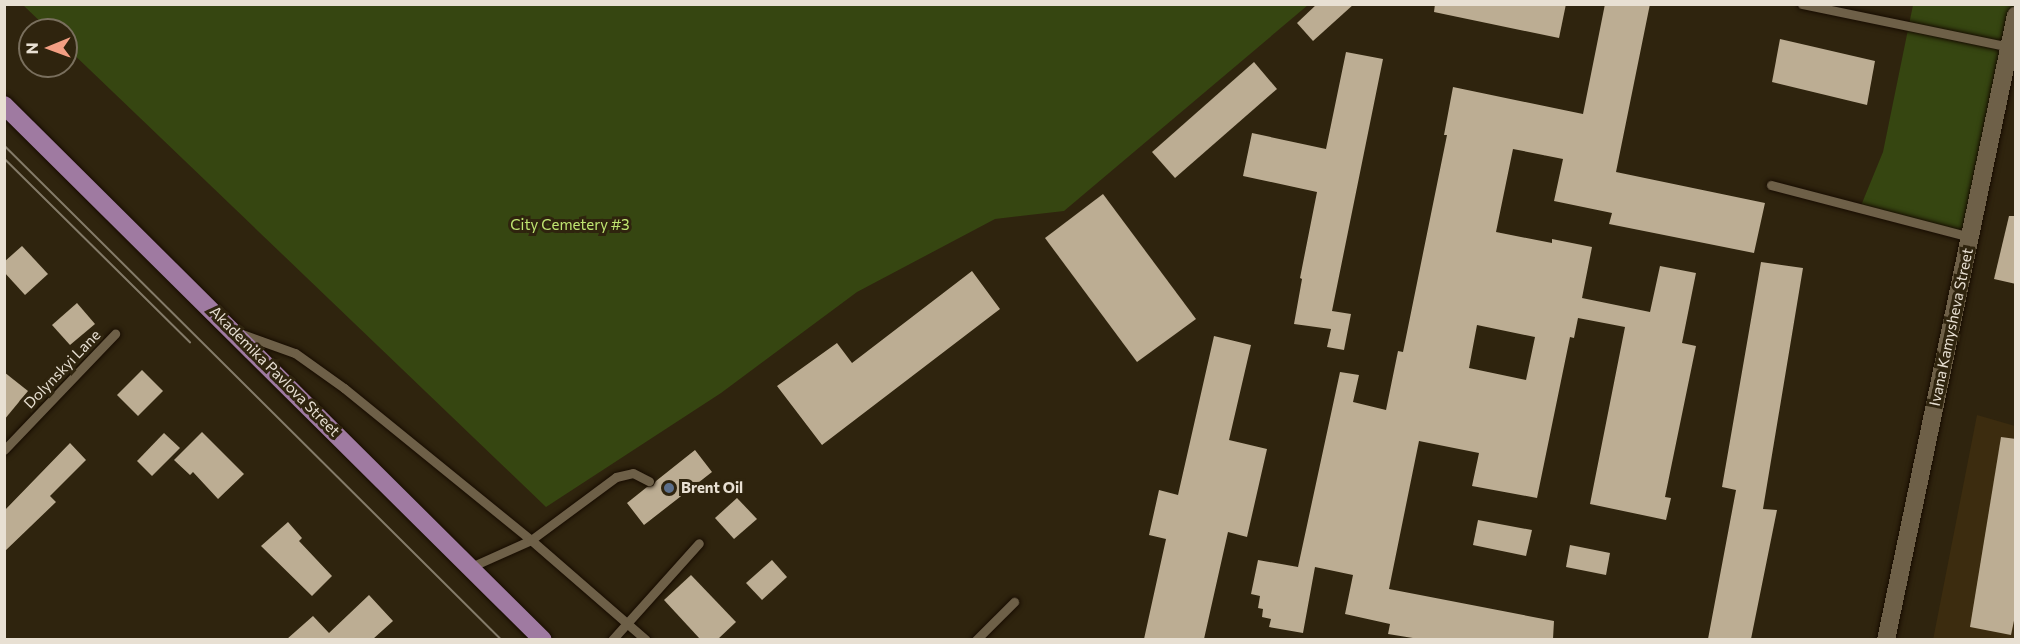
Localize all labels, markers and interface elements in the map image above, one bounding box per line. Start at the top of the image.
north arrow [18,18,78,78]
text: N [22,42,41,54]
park label: City Cemetery #3 [510,216,630,234]
street label: Ivana Kamysheva Street [1925,246,1977,408]
street label: Akademika Pavlova Street [206,302,344,440]
street label: Dolynskyi Lane [20,326,104,412]
place label: Brent Oil [681,479,743,497]
marker: Brent Oil [662,481,676,495]

